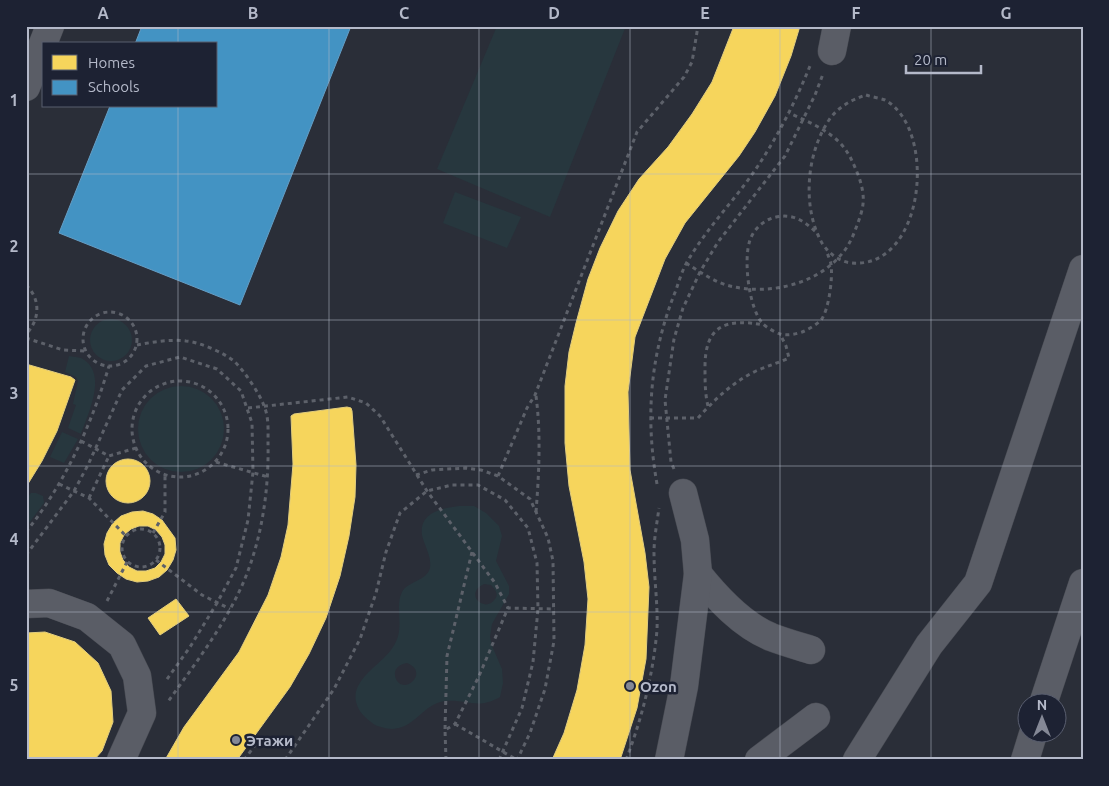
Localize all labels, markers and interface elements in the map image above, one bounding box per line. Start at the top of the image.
text: A [97,4,109,22]
text: B [248,4,258,22]
text: C [399,4,409,22]
text: D [548,4,560,22]
text: E [700,4,710,22]
text: F [852,4,861,22]
text: G [1000,4,1012,22]
legend [42,42,218,108]
scale bar [906,42,982,74]
text: 20 m [914,51,947,68]
text: Homes [88,54,135,71]
text: Schools [88,78,139,95]
text: 1 [9,91,19,109]
text: 2 [9,237,19,255]
text: 3 [9,384,19,402]
text: 4 [9,530,19,548]
text: 5 [9,676,19,694]
place label: Ozon [640,678,677,695]
marker: Ozon [624,680,636,692]
north arrow [1016,694,1066,744]
text: N [1037,697,1047,713]
place label: Этажи [246,732,293,749]
marker: Этажи [230,734,242,746]

